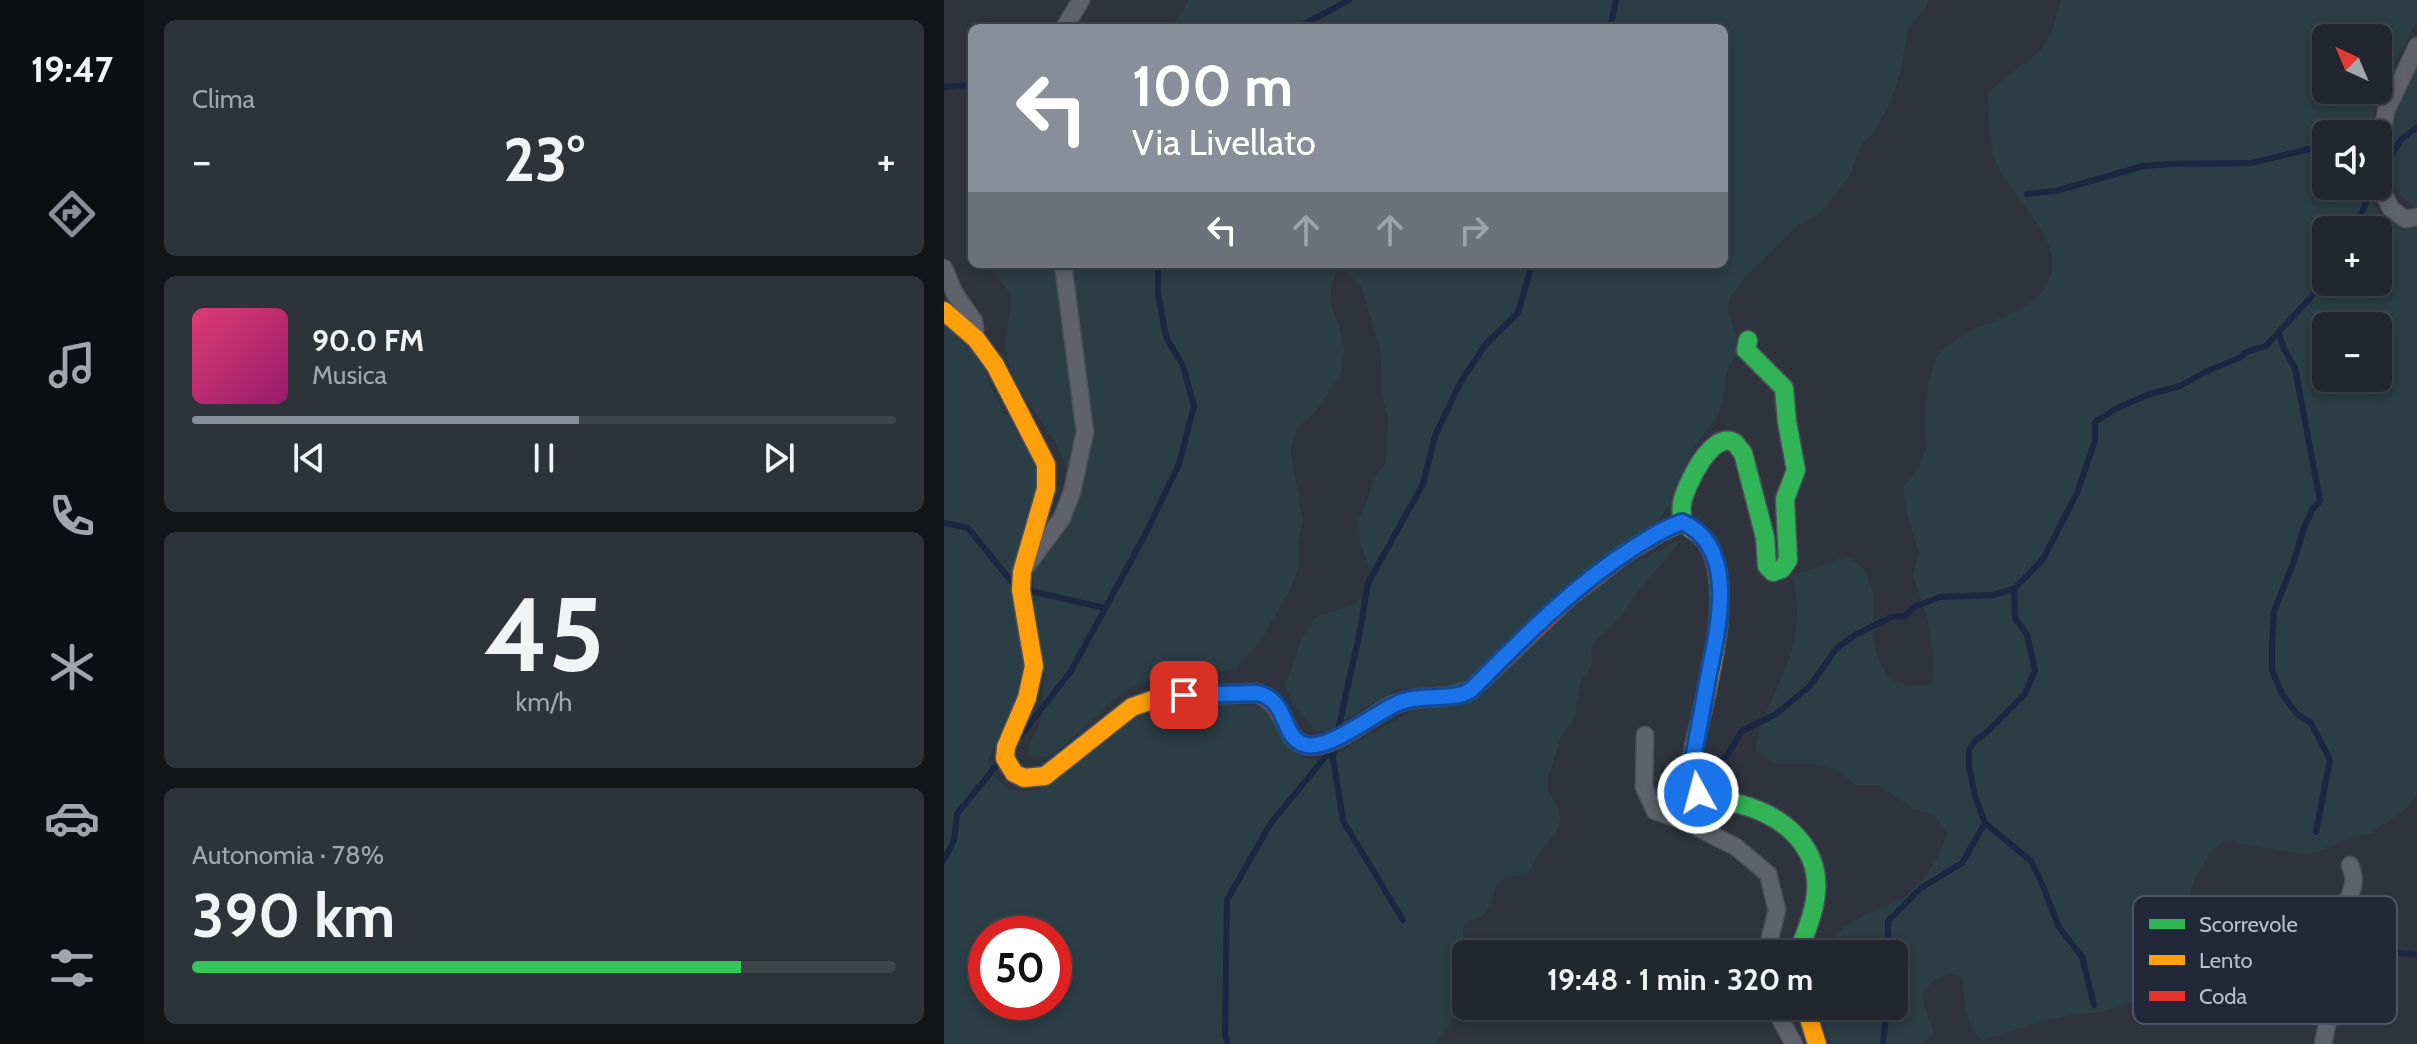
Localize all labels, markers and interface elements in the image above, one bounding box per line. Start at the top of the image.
north arrow [2312,24,2392,104]
map controls [2312,24,2392,392]
text: 19:47 [31,47,113,91]
text: 100 m [1132,52,1293,120]
icon: left [1000,56,1104,160]
text: Clima [192,83,255,115]
text: Via Livellato [1132,120,1316,164]
button: sound [2312,120,2392,200]
text: 23° [503,123,585,196]
text: − [192,134,211,187]
text: + [877,134,896,187]
icon: directions [44,186,100,242]
icon: left [1200,208,1244,252]
icon: ahead [1284,208,1328,252]
icon: ahead [1368,208,1412,252]
icon: right [1452,208,1496,252]
button: + [2312,216,2392,296]
button: − [2312,312,2392,392]
text: 90.0 FM [312,322,424,359]
icon: music [44,337,100,393]
text: Musica [312,359,387,391]
icon: previous [287,436,331,480]
icon: pause [522,436,566,480]
icon: next [757,436,801,480]
icon: phone [44,488,100,544]
text: 45 [484,571,604,697]
icon: climate [44,639,100,695]
pin [1150,661,1218,729]
icon: arrive [1162,673,1206,717]
text: km/h [516,686,572,718]
position arrow [1656,751,1740,835]
icon: car [44,790,100,846]
text: Autonomia · 78% [192,839,384,871]
text: 390 km [192,879,395,952]
legend [2133,896,2397,1024]
text: Scorrevole [2199,911,2298,938]
speed limit sign: 50 [968,916,1072,1020]
icon: filters [44,940,100,996]
text: Lento [2199,947,2253,974]
text: 19:48 · 1 min · 320 m [1547,961,1813,998]
text: Coda [2199,983,2248,1010]

